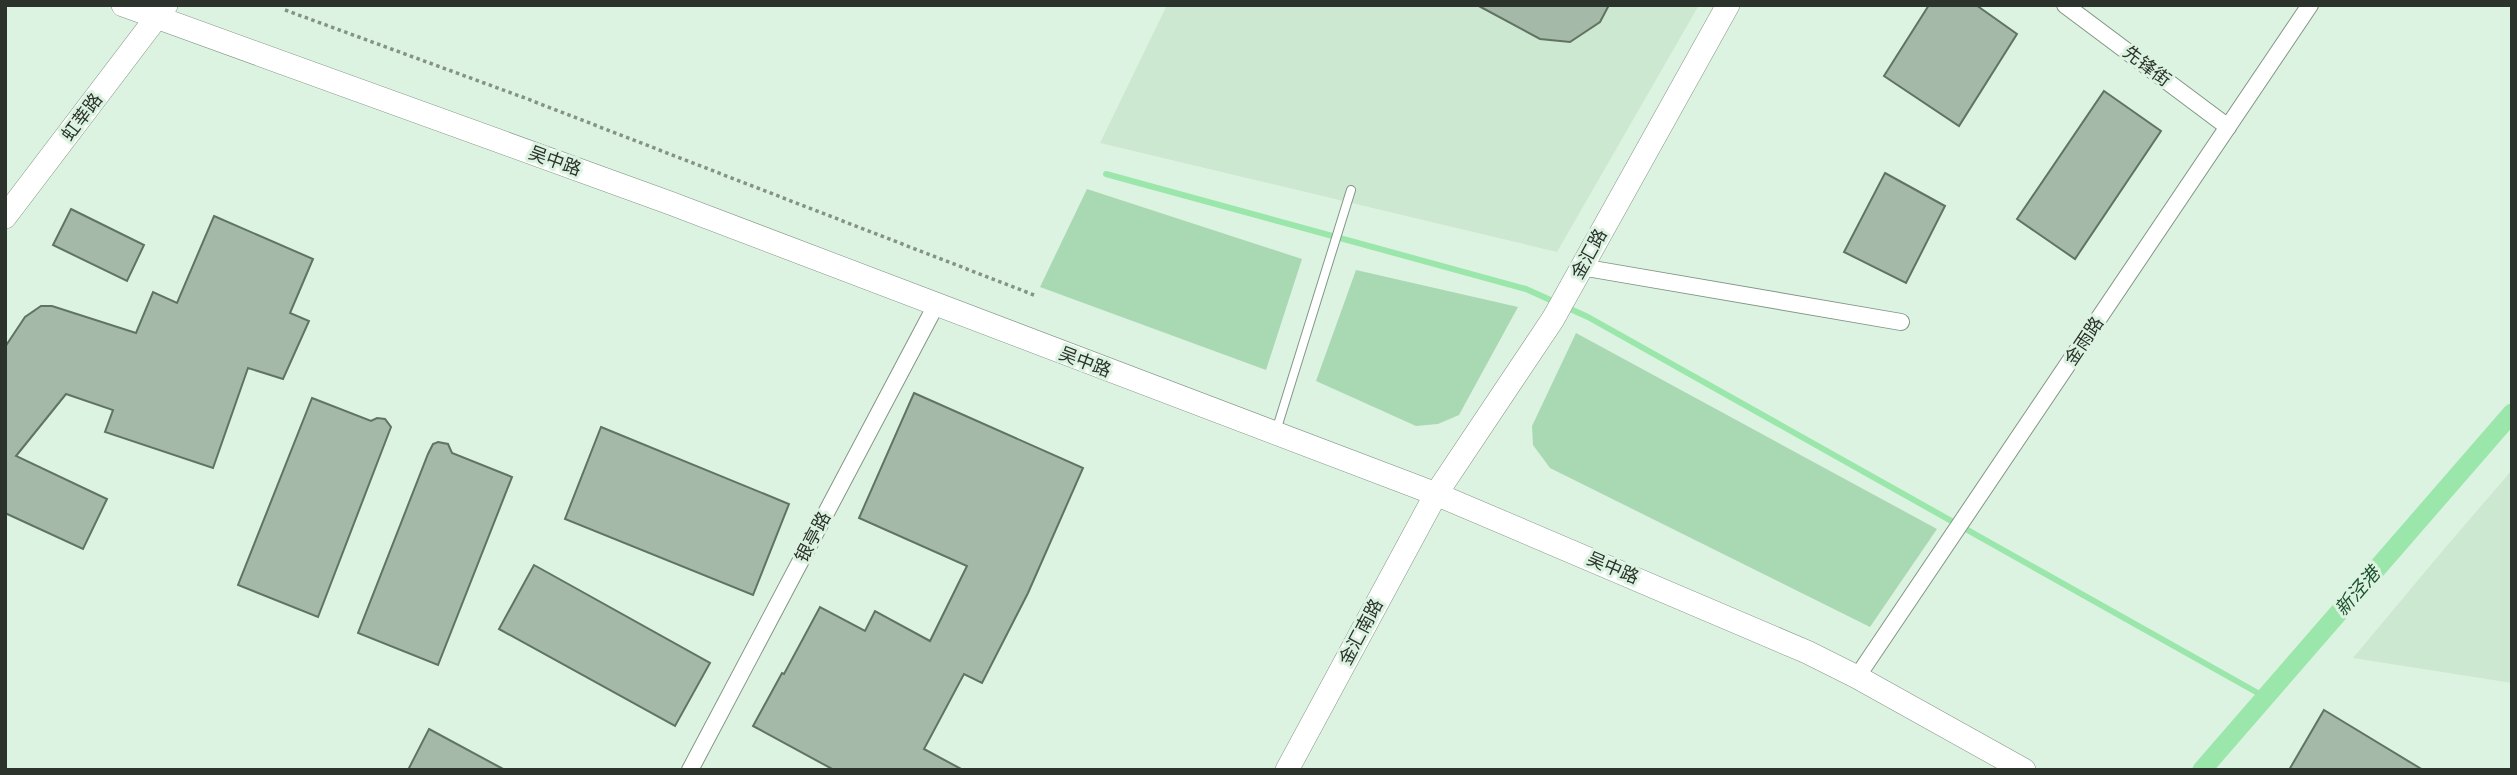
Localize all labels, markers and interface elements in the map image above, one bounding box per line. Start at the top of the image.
street label: 先锋街 [2119,41,2175,91]
street label: 虹莘路 [57,89,107,145]
street label: 吴中路 [526,141,584,181]
street label: 金汇路 [1566,225,1612,283]
street label: 金雨路 [2060,312,2108,370]
street label: 吴中路 [1056,342,1114,382]
street label: 银亭路 [791,508,835,566]
street label: 吴中路 [1584,547,1642,589]
water label: 新泾港 [2330,560,2387,620]
street label: 金汇南路 [1334,595,1388,669]

